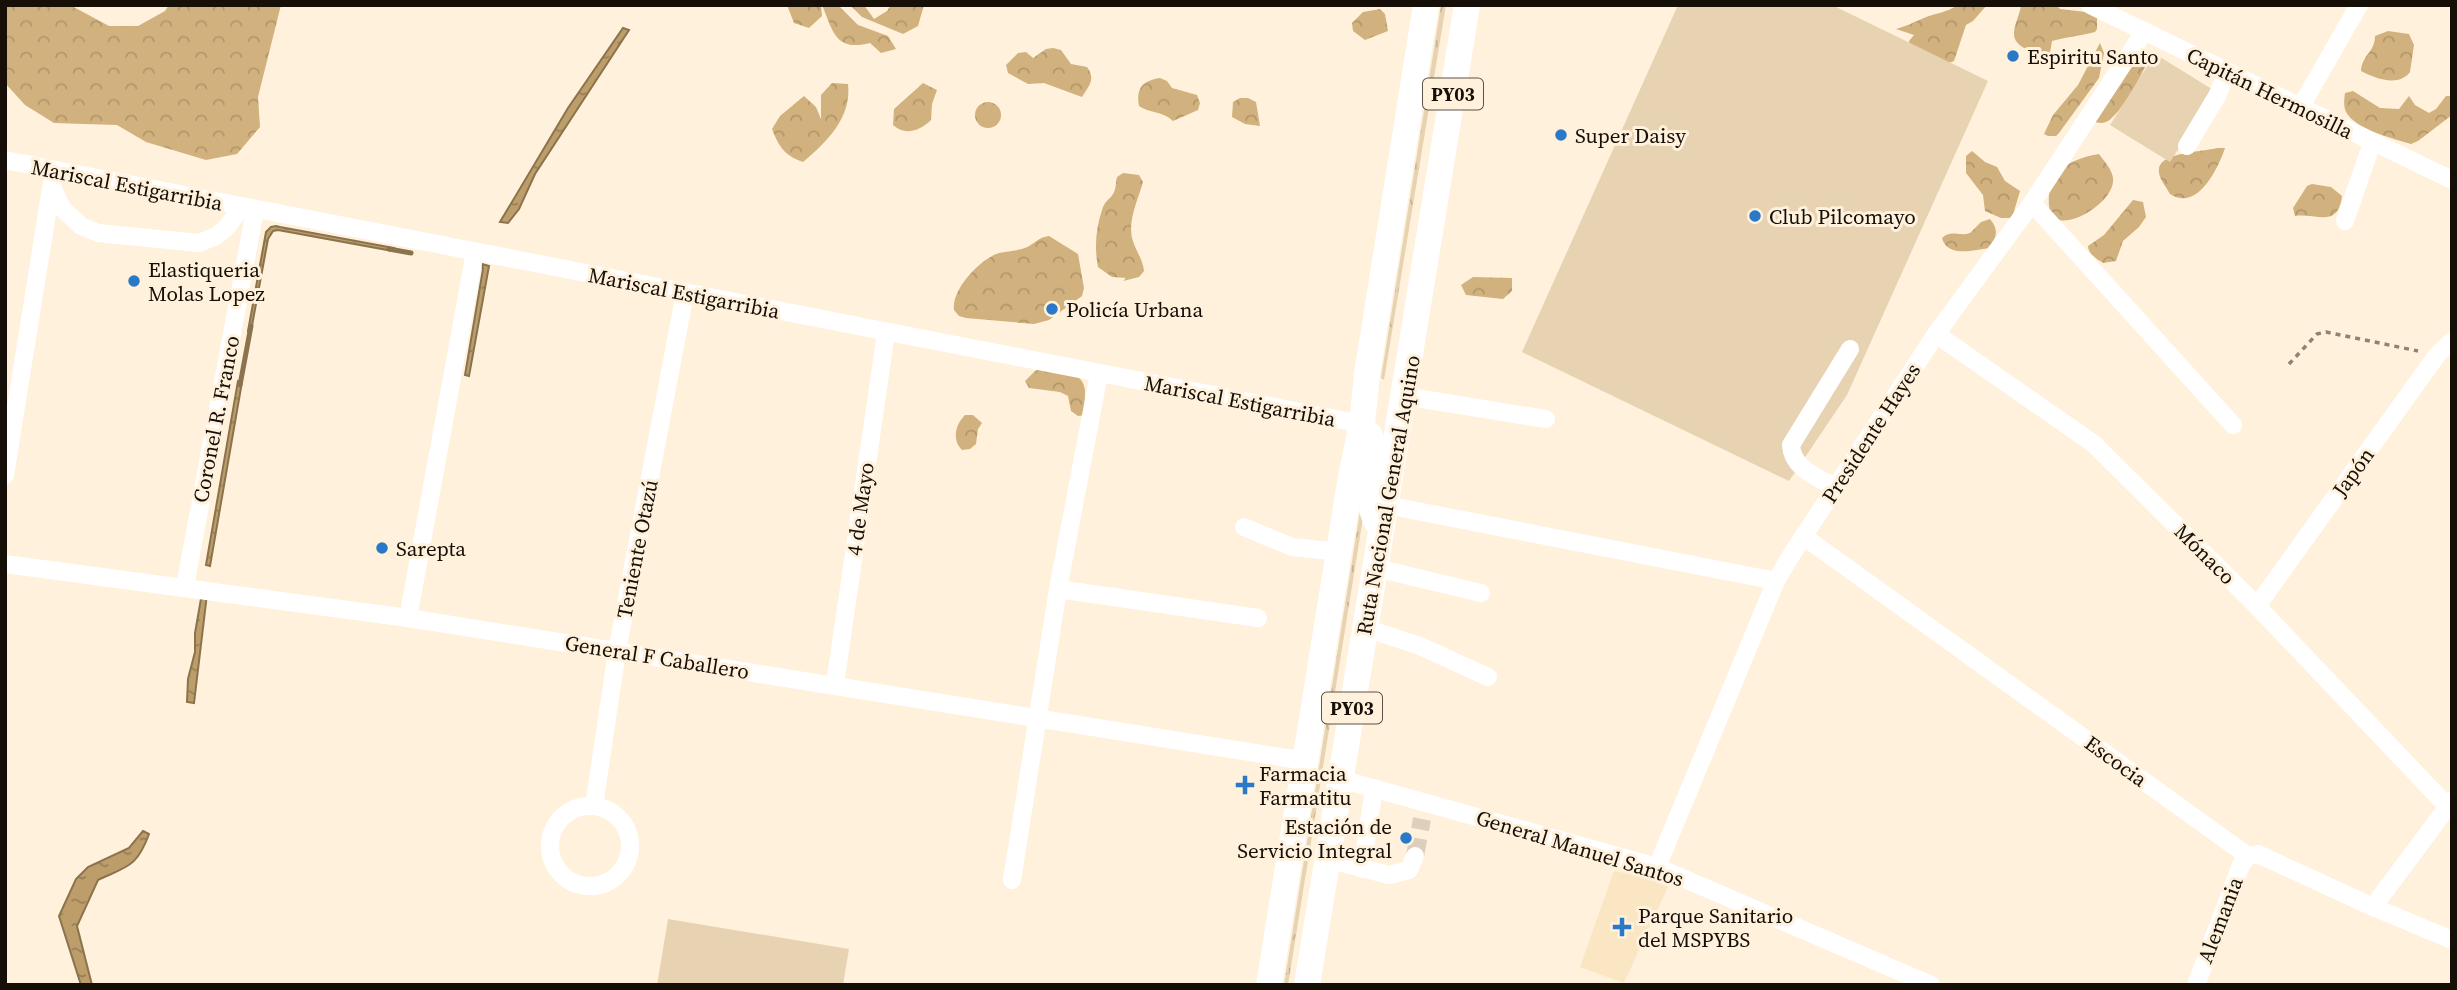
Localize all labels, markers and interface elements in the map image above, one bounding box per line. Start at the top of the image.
street label: Capitán Hermosilla [2182,40,2358,146]
place label: Espiritu Santo [2027,42,2158,71]
marker: Espiritu Santo [2005,48,2021,64]
road number: PY03 [1423,78,1483,110]
place label: Super Daisy [1575,121,1686,150]
marker: Super Daisy [1553,127,1569,143]
street label: Mariscal Estigarribia [29,152,225,218]
place label: Club Pilcomayo [1769,202,1916,231]
marker: Club Pilcomayo [1747,208,1763,224]
place label: Elastiqueria Molas Lopez [148,255,265,308]
street label: Mariscal Estigarribia [586,260,782,326]
marker: Elastiqueria Molas Lopez [126,273,142,289]
place label: Policía Urbana [1066,295,1204,324]
marker: Policía Urbana [1044,301,1060,317]
street label: Coronel R. Franco [186,333,246,505]
street label: Ruta Nacional General Aquino [1349,353,1427,637]
street label: Presidente Hayes [1815,357,1927,509]
street label: Mariscal Estigarribia [1142,368,1338,434]
street label: Japón [2325,441,2381,503]
street label: 4 de Mayo [839,461,881,557]
street label: Teniente Otazú [609,477,665,621]
street label: Mónaco [2168,517,2242,591]
place label: Sarepta [396,534,466,563]
marker: Sarepta [374,540,390,556]
street label: General F Caballero [563,628,751,686]
road number: PY03 [1322,692,1382,723]
street label: Escocia [2079,728,2153,794]
place label: Farmacia Farmatitu [1259,759,1352,812]
marker: Farmacia Farmatitu [1237,777,1253,793]
street label: General Manuel Santos [1473,803,1687,893]
place label: Estación de Servicio Integral [1237,812,1392,865]
marker: Estación de Servicio Integral [1398,830,1414,846]
street label: Alemania [2190,872,2250,967]
place label: Parque Sanitario del MSPYBS [1638,901,1793,954]
marker: Parque Sanitario del MSPYBS [1612,917,1632,937]

